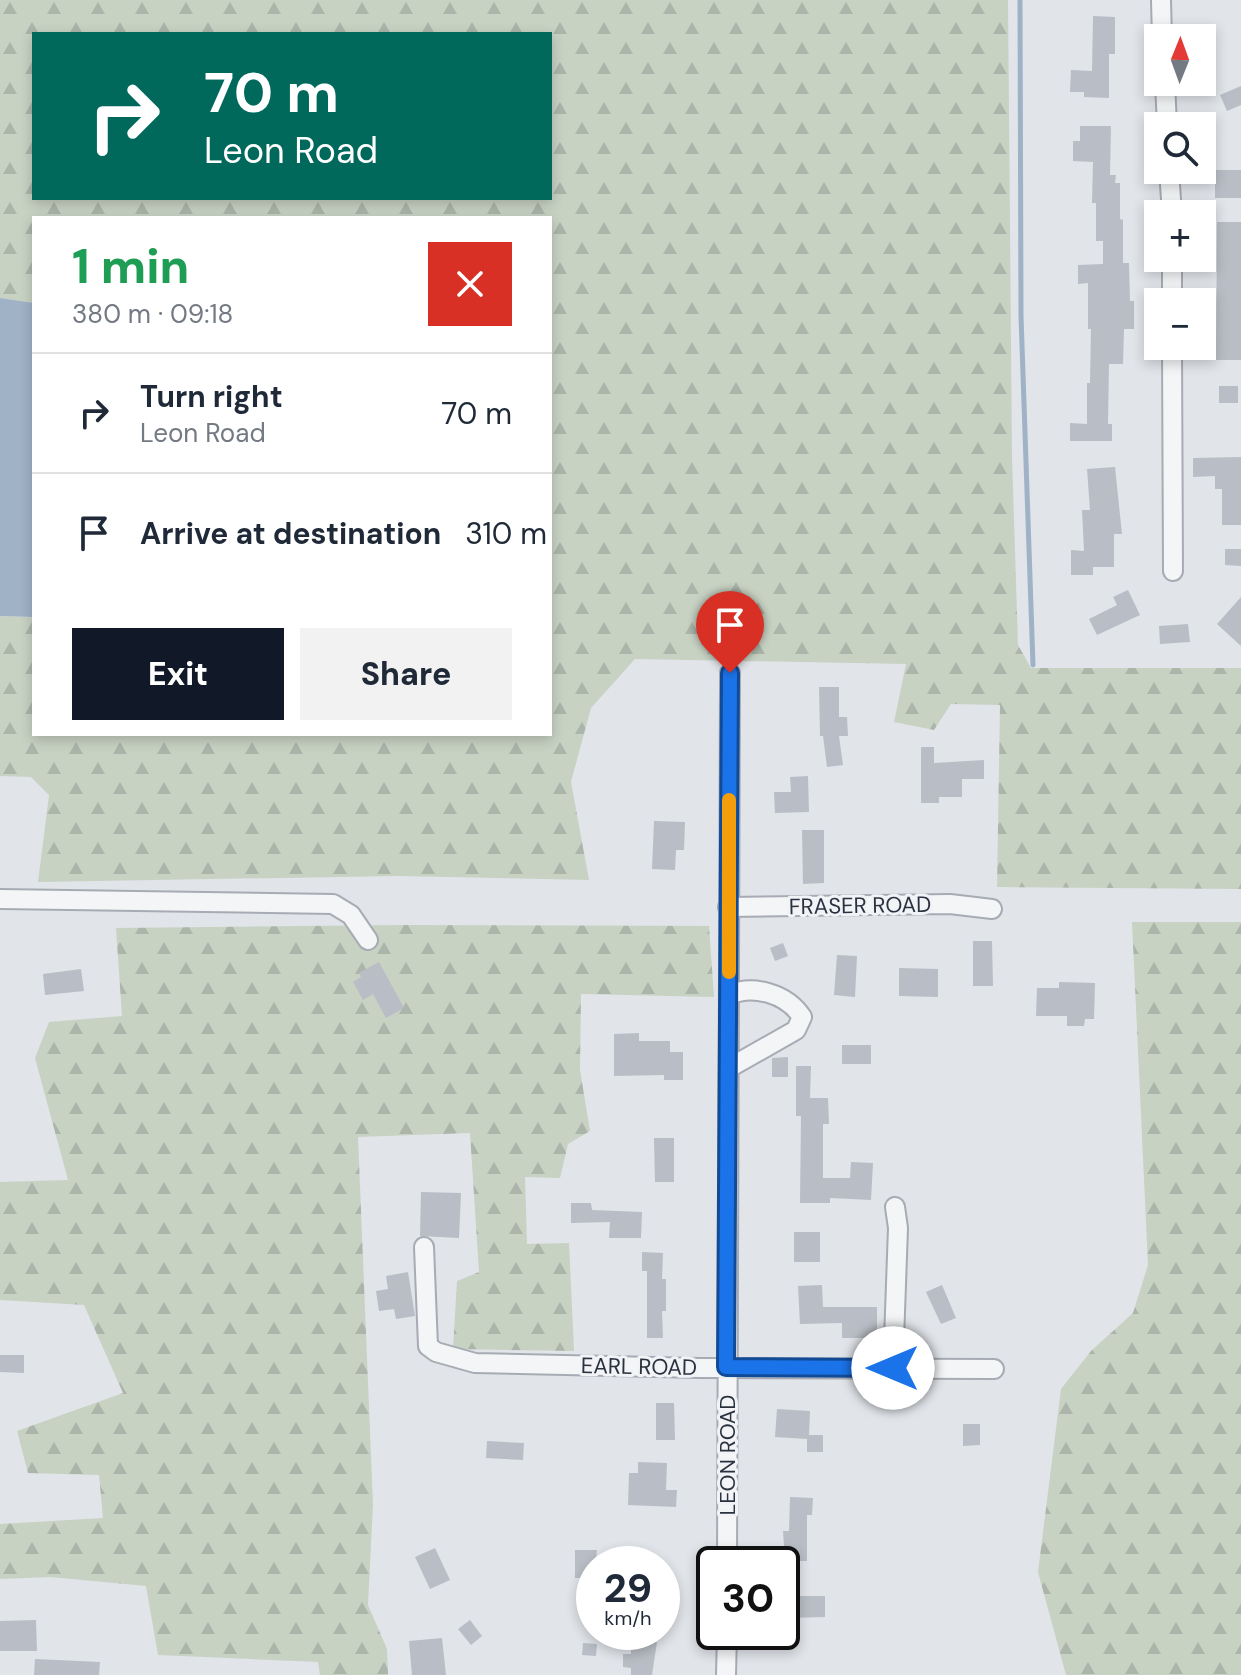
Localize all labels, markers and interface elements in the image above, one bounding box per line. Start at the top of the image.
north arrow [1144,24,1216,96]
map controls [1144,24,1216,360]
text: 70 m [204,56,339,129]
icon: right [72,64,176,168]
button: search [1144,112,1216,184]
text: Leon Road [204,127,378,174]
button: + [1144,200,1216,272]
text: 1 min [72,235,189,298]
button: close [428,242,512,326]
button: − [1144,288,1216,360]
text: 380 m · 09:18 [72,297,233,331]
text: Turn right [140,377,283,416]
icon: right [72,391,116,435]
text: 70 m [441,394,512,433]
text: Leon Road [140,416,266,450]
icon: arrive [72,511,116,555]
text: Arrive at destination [140,514,441,553]
text: 310 m [465,514,547,553]
pin [696,591,764,673]
icon: arrive [708,603,752,647]
button: Exit [72,628,284,720]
button: Share [300,628,512,720]
street label: FRASER ROAD [789,890,931,921]
position arrow [851,1326,935,1410]
street label: EARL ROAD [581,1351,697,1382]
street label: LEON ROAD [713,1395,742,1515]
speed limit sign: 30 [696,1546,800,1650]
text: 29 [604,1562,652,1614]
text: km/h [604,1605,652,1631]

